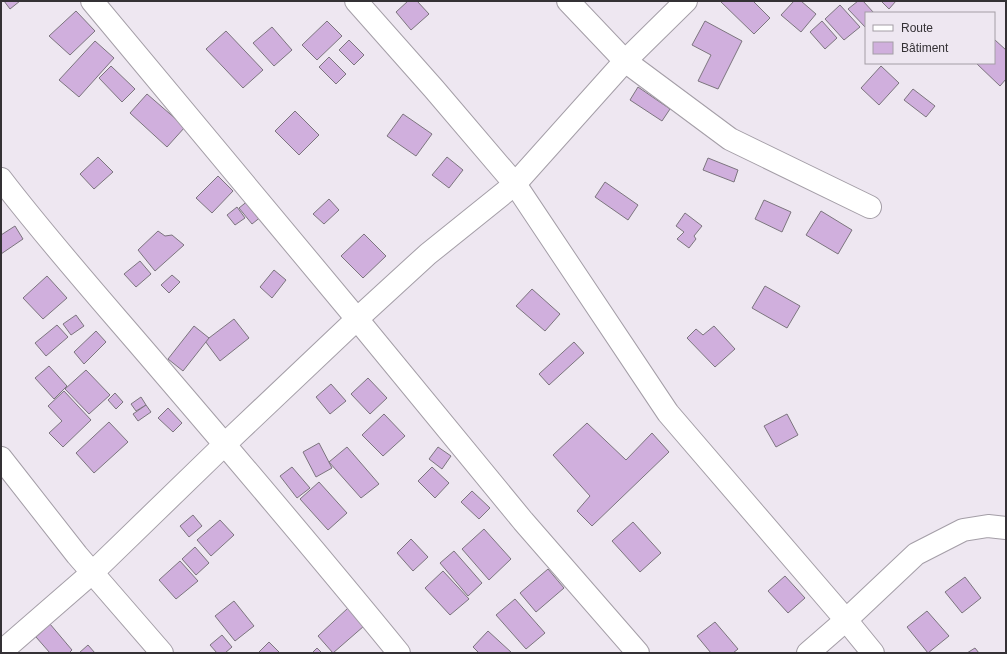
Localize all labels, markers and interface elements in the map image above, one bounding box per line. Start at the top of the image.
legend [865,12,995,64]
text: Route [901,21,933,35]
text: Bâtiment [901,41,949,55]

